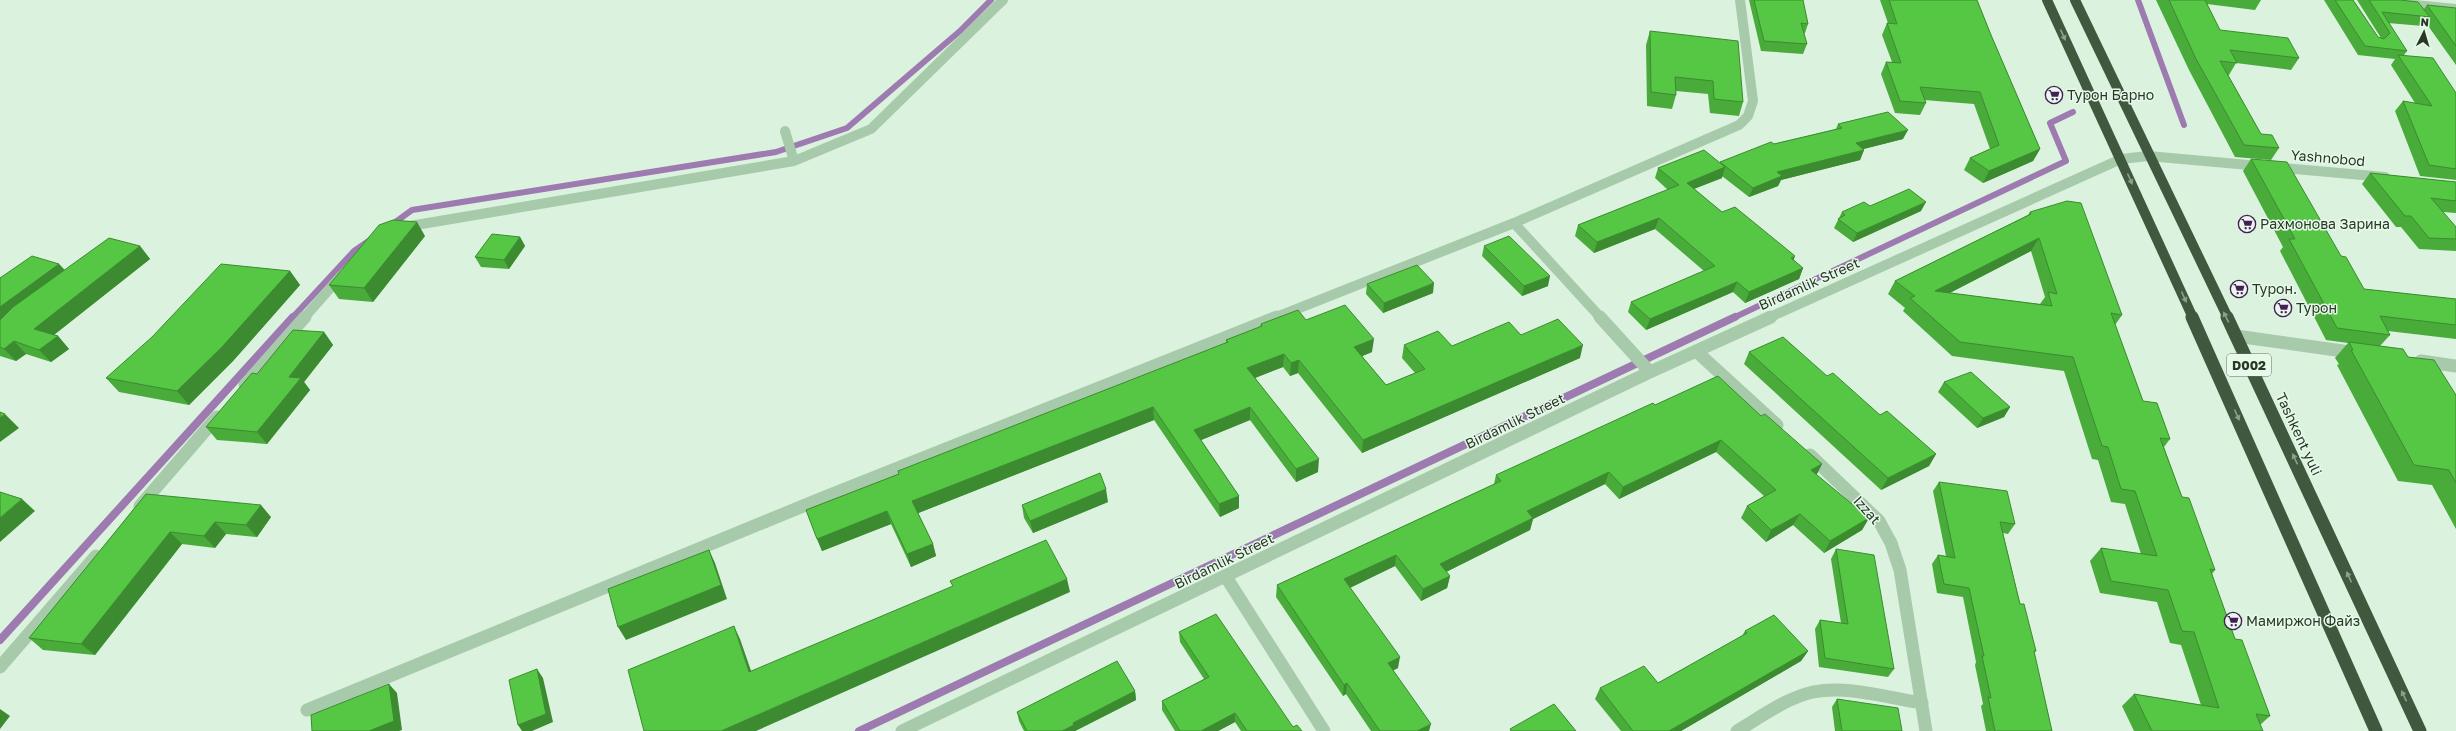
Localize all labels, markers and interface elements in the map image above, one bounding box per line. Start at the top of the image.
north arrow [2404,12,2444,52]
text: N [2420,15,2430,28]
one-way arrow [2060,30,2066,41]
supermarket icon: Турон Барно [2044,85,2064,105]
place label: Турон Барно [2067,86,2154,103]
street label: Yashnobod [2290,146,2366,169]
one-way arrow [2127,173,2133,184]
supermarket icon: Рахмонова Зарина [2237,214,2257,234]
place label: Рахмонова Зарина [2260,215,2390,232]
street label: Birdamlik Street [1756,254,1862,313]
supermarket icon: Турон. [2229,279,2249,299]
place label: Турон. [2252,280,2297,297]
one-way arrow [2181,291,2187,303]
supermarket icon: Турон [2273,298,2293,318]
place label: Турон [2296,299,2337,316]
one-way arrow [2223,311,2229,323]
road number: D002 [2227,354,2271,376]
street label: Birdamlik Street [1462,389,1567,452]
street label: Tashkent yuli [2273,390,2326,478]
one-way arrow [2235,410,2241,422]
one-way arrow [2292,454,2298,465]
street label: Izzat [1850,492,1884,527]
street label: Birdamlik Street [1171,529,1276,592]
one-way arrow [2346,572,2352,583]
supermarket icon: Мамиржон Файз [2223,611,2243,631]
place label: Мамиржон Файз [2246,612,2360,629]
one-way arrow [2401,690,2407,701]

